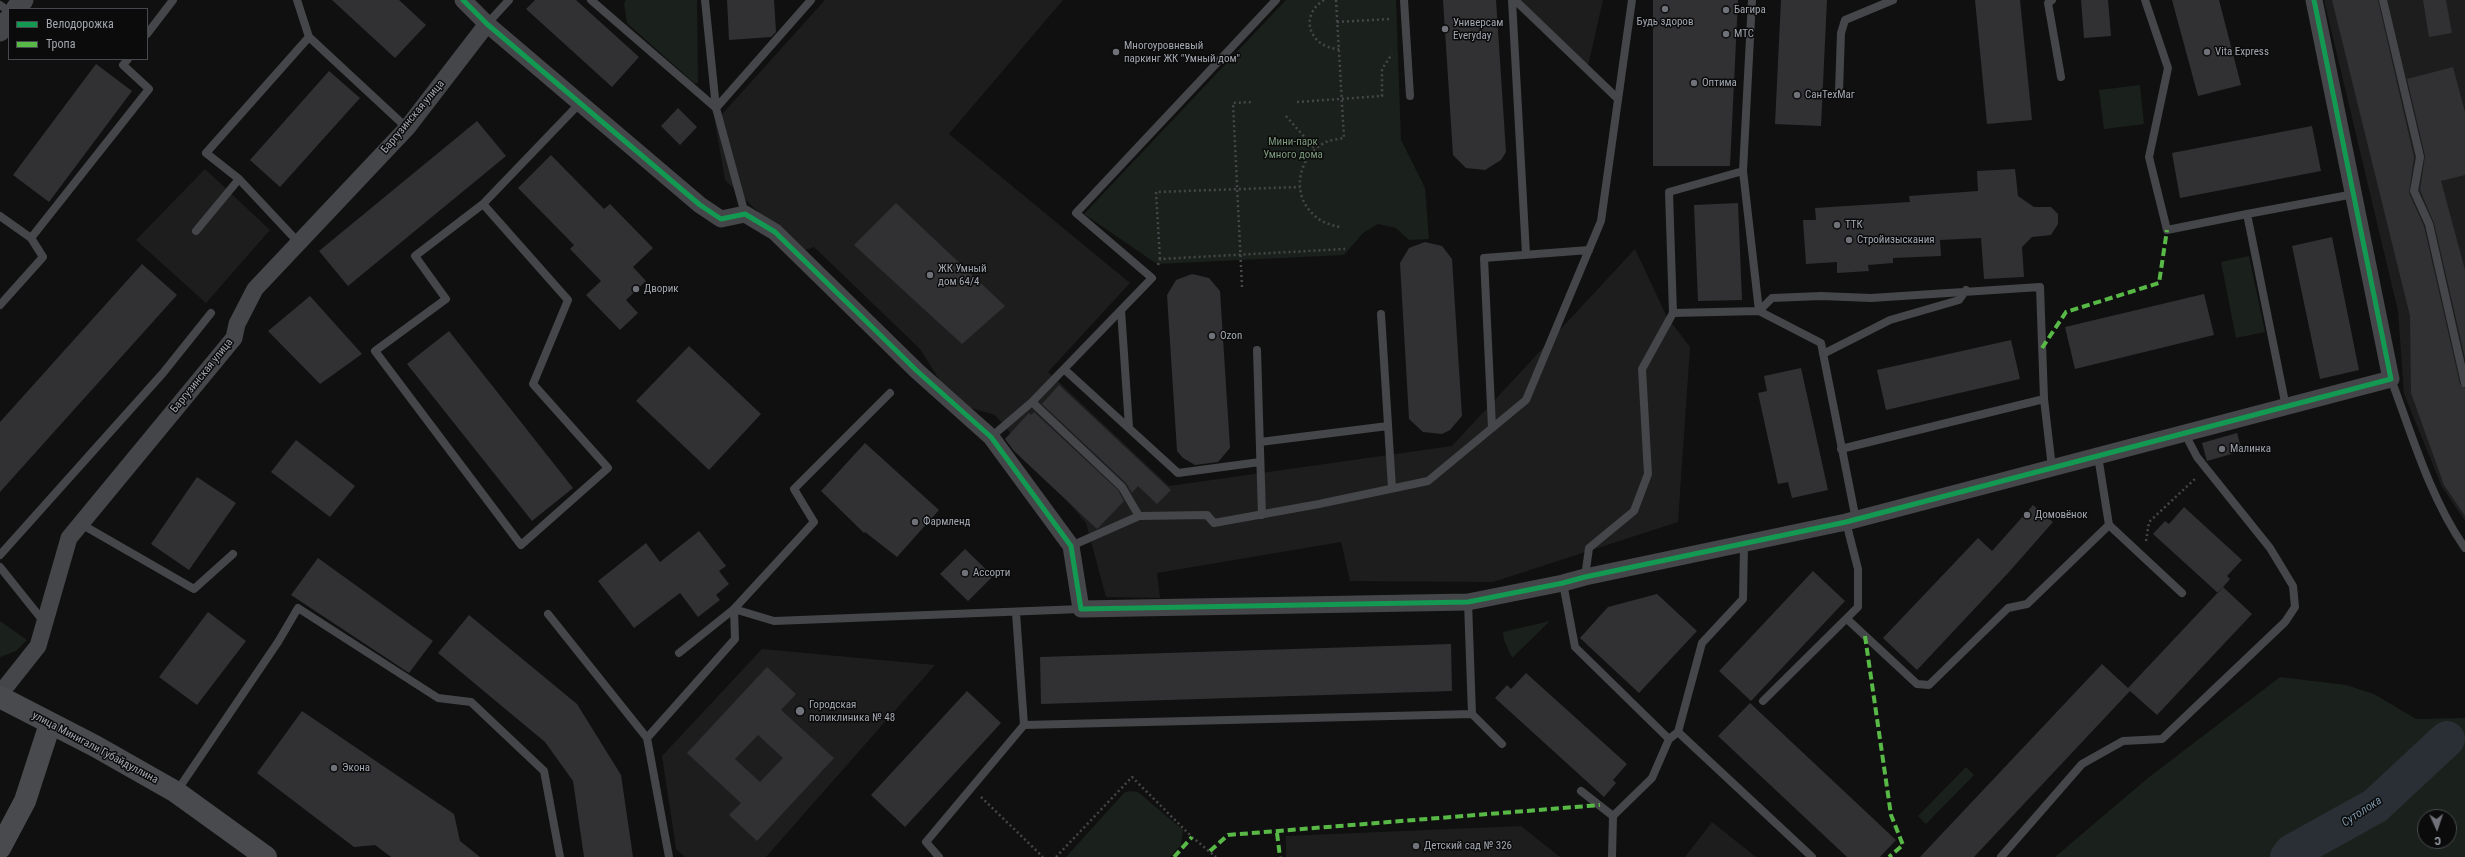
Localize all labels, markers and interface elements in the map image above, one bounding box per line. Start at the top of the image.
place label: Багира [1734,3,1766,17]
marker: Будь здоров [1660,4,1670,14]
marker: Багира [1721,5,1731,15]
legend [8,8,148,60]
place label: Будь здоров [1637,15,1693,29]
place label: Универсам Everyday [1453,16,1503,42]
text: Велодорожка [46,17,114,31]
marker: Универсам Everyday [1440,24,1450,34]
place label: МТС [1734,27,1754,41]
marker: МТС [1721,29,1731,39]
text: Тропа [46,37,75,51]
place label: Многоуровневый паркинг ЖК "Умный дом" [1124,39,1240,65]
place label: Vita Express [2215,45,2269,59]
marker: Многоуровневый паркинг ЖК "Умный дом" [1111,47,1121,57]
marker: Vita Express [2202,47,2212,57]
place label: Оптима [1702,76,1737,90]
street label: Баргузинская улица [379,78,447,156]
marker: Оптима [1689,78,1699,88]
place label: СанТехМаг [1805,88,1855,102]
marker: СанТехМаг [1792,90,1802,100]
park label: Мини-парк Умного дома [1263,135,1323,161]
place label: ТТК [1845,218,1863,232]
marker: ТТК [1832,220,1842,230]
place label: Стройизыскания [1857,233,1935,247]
marker: Стройизыскания [1844,235,1854,245]
place label: ЖК Умный дом 64/4 [938,262,987,288]
marker: ЖК Умный дом 64/4 [925,270,935,280]
place label: Дворик [644,282,679,296]
marker: Дворик [631,284,641,294]
place label: Ozon [1220,329,1242,343]
marker: Ozon [1207,331,1217,341]
street label: Баргузинская улица [168,336,236,416]
place label: Малинка [2230,442,2271,456]
marker: Малинка [2217,444,2227,454]
place label: Домовёнок [2035,508,2088,522]
marker: Домовёнок [2022,510,2032,520]
place label: Фармленд [923,515,971,529]
marker: Фармленд [910,517,920,527]
place label: Ассорти [973,566,1010,580]
marker: Ассорти [960,568,970,578]
place label: Городская поликлиника № 48 [809,698,895,724]
marker: Городская поликлиника № 48 [794,705,806,717]
street label: улица Минигали Губайдуллина [30,709,160,787]
place label: Экона [342,761,370,775]
marker: Экона [329,763,339,773]
water label: Сутолока [2339,794,2385,830]
north arrow [2417,809,2457,849]
text: С [2434,834,2441,847]
place label: Детский сад № 326 [1424,839,1512,853]
marker: Детский сад № 326 [1411,841,1421,851]

